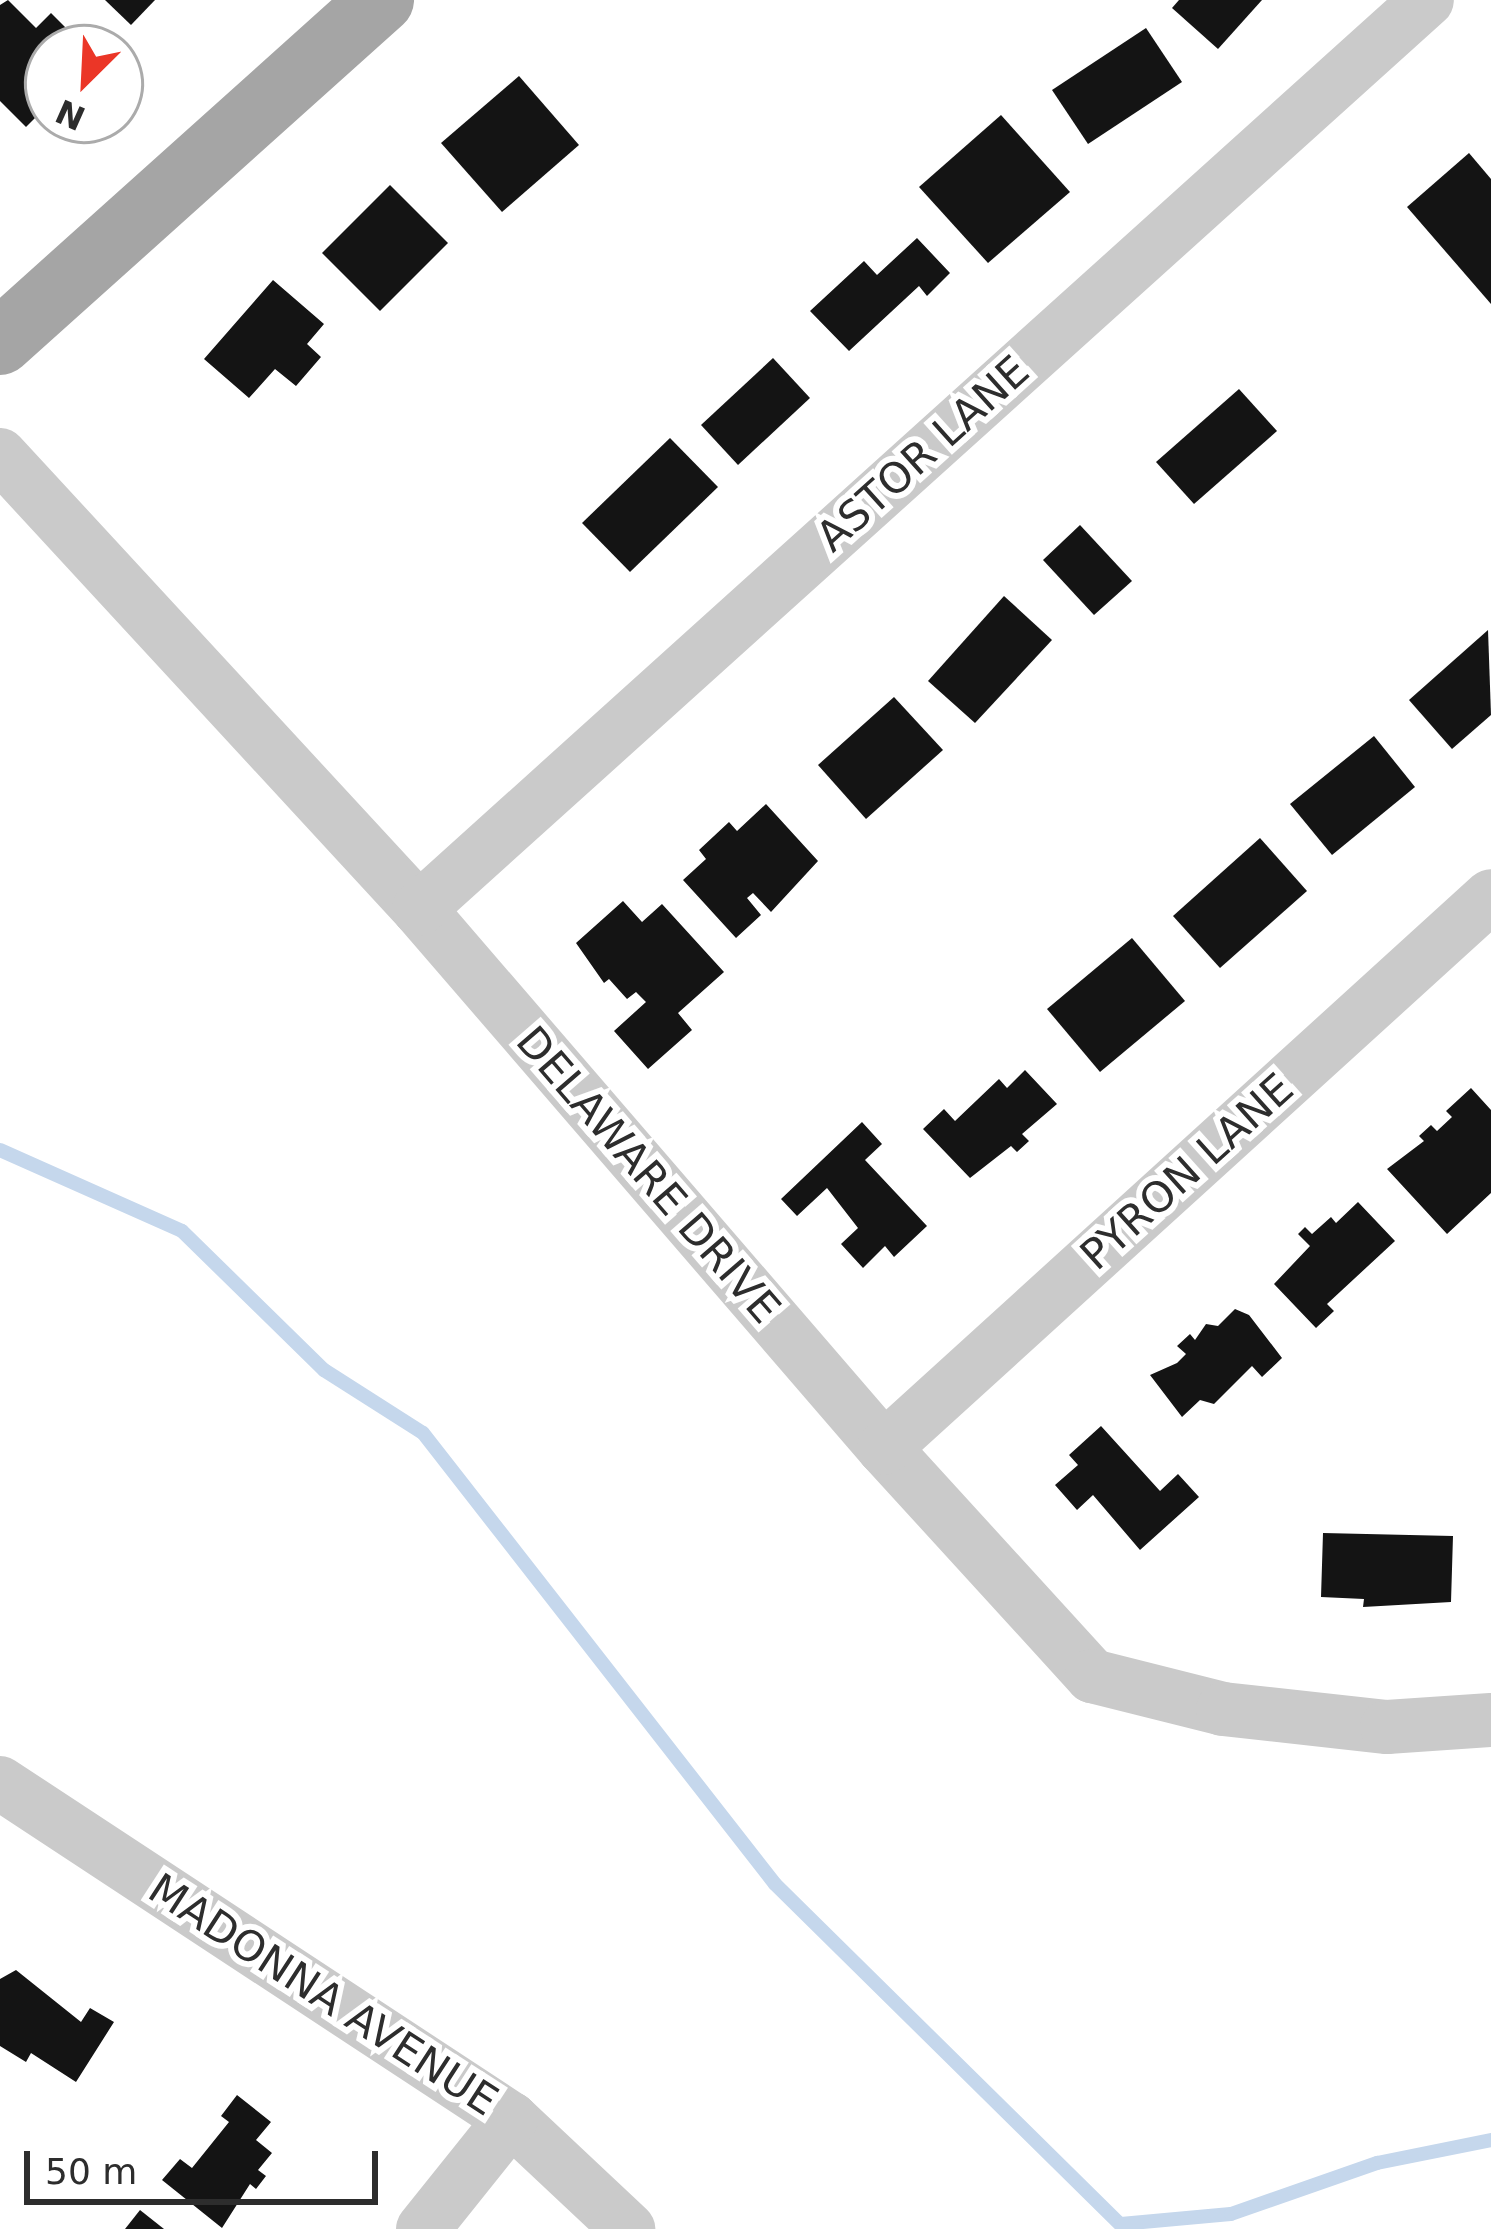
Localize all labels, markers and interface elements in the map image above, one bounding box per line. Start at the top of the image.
north arrow [24,24,144,144]
text: N [50,91,91,138]
street label: ASTOR LANE [807,346,1039,562]
street label: DELAWARE DRIVE [506,1017,790,1333]
street label: PYRON LANE [1071,1064,1303,1280]
street label: MADONNA AVENUE [139,1863,507,2127]
scale bar [30,2127,384,2201]
text: 50 m [45,2151,137,2192]

